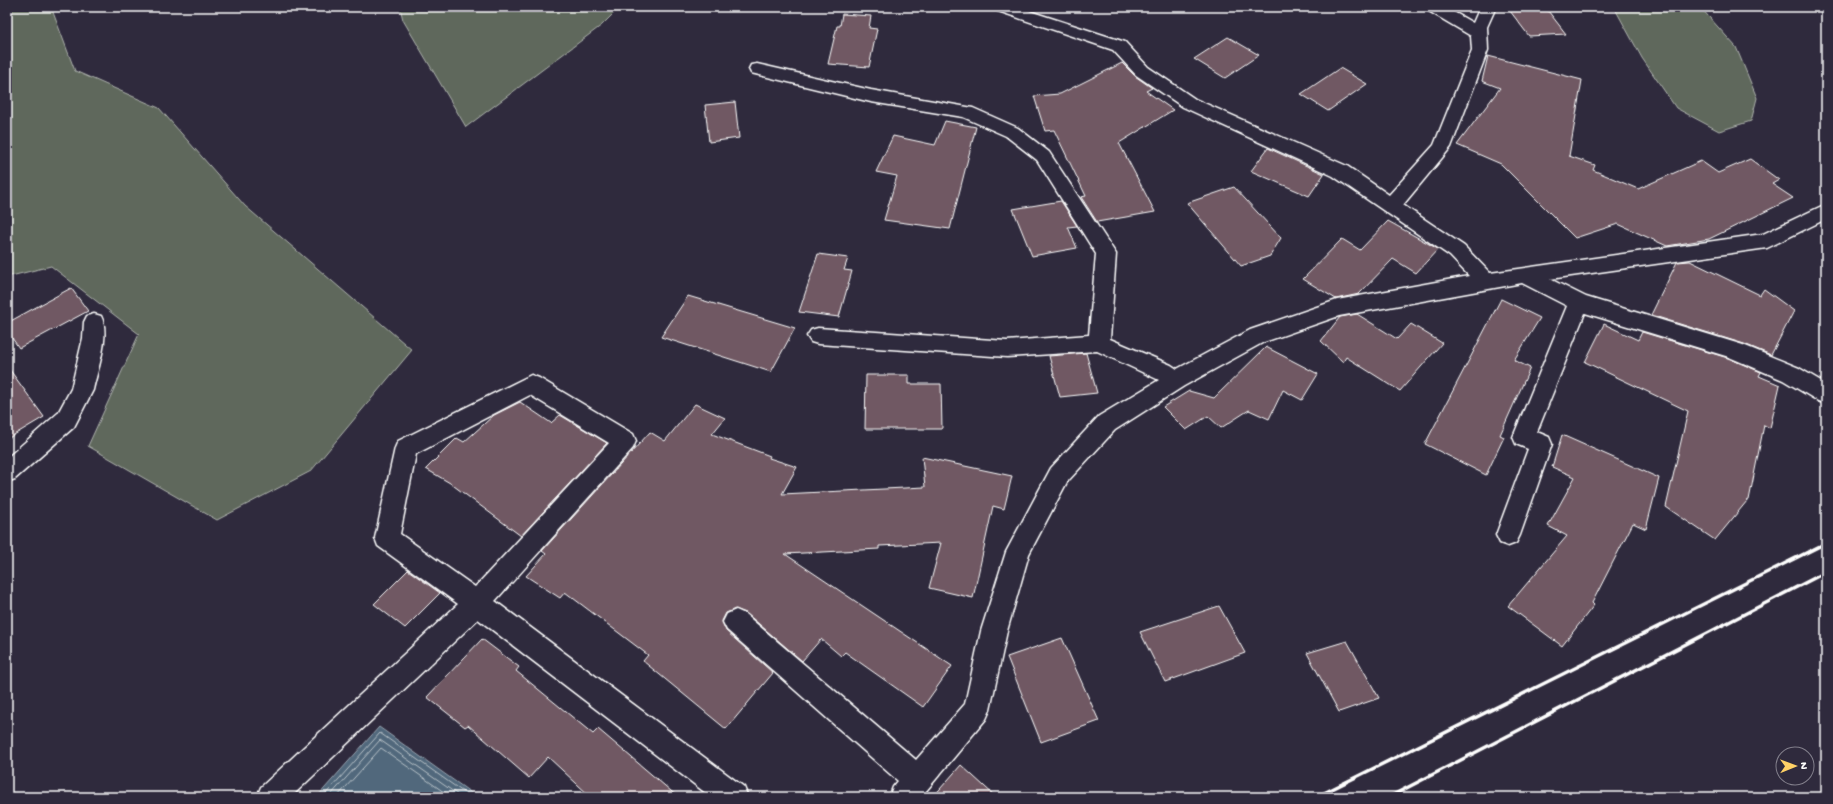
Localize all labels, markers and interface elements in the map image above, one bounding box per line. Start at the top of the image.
north arrow [1775,746,1815,786]
text: N [1797,762,1809,770]

